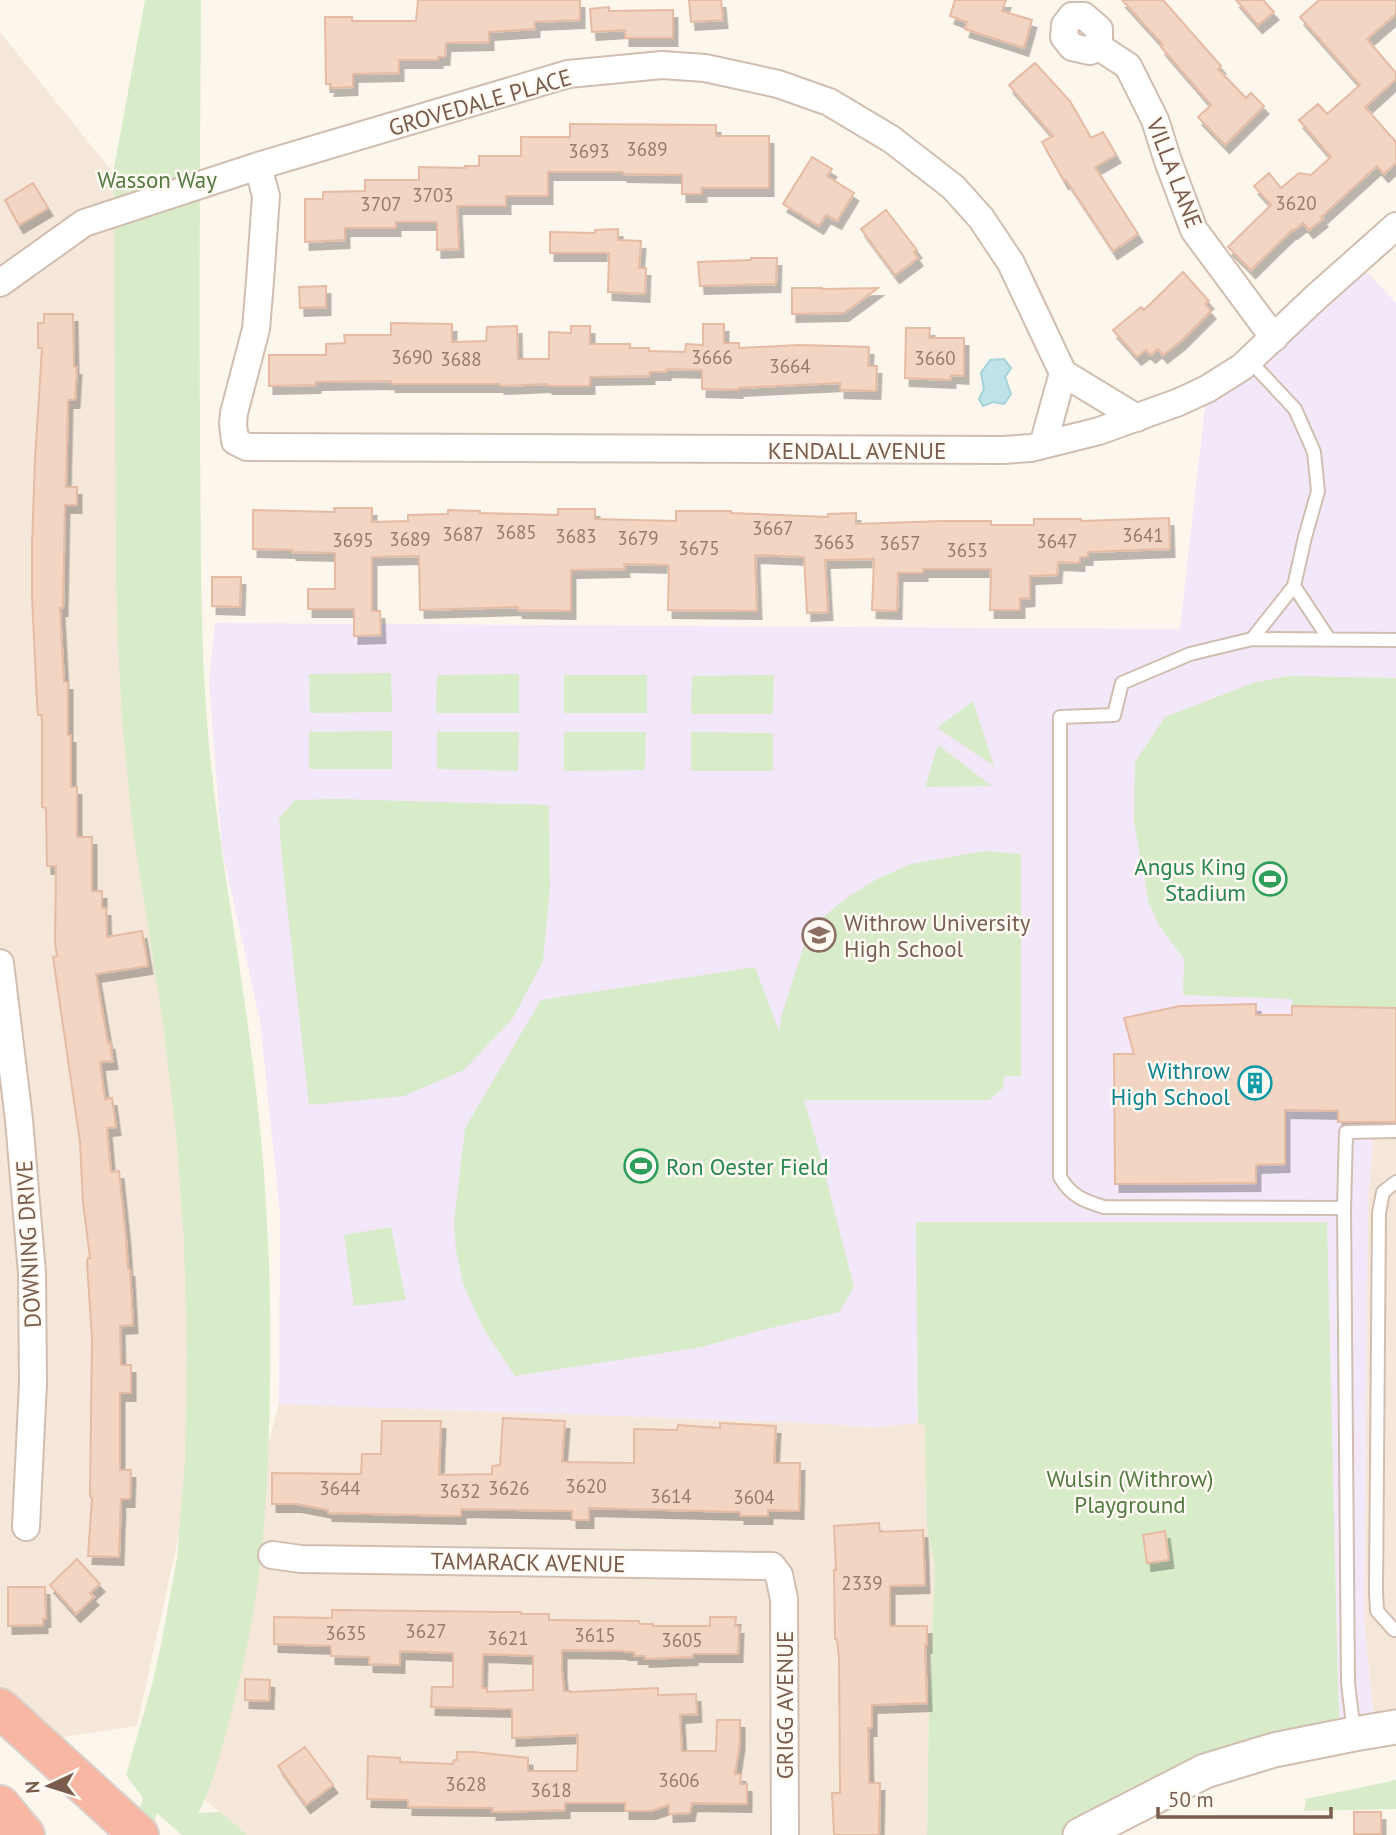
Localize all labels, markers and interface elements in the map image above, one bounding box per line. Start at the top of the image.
street label: GROVEDALE PLACE [385,62,575,142]
street label: VILLA LANE [1140,113,1209,232]
house number: 3689 [626,137,668,161]
house number: 3693 [568,139,610,163]
park label: Wasson Way [97,165,217,194]
house number: 3703 [412,183,454,207]
house number: 3620 [1275,191,1317,215]
house number: 3707 [360,192,402,216]
house number: 3690 [391,345,433,369]
house number: 3666 [691,345,733,369]
house number: 3660 [914,346,956,370]
house number: 3688 [440,347,482,371]
house number: 3664 [769,354,811,378]
street label: KENDALL AVENUE [768,436,946,465]
house number: 3667 [752,516,794,540]
house number: 3685 [495,520,537,544]
house number: 3687 [442,522,484,546]
house number: 3641 [1122,523,1164,547]
house number: 3683 [555,524,597,548]
house number: 3679 [617,526,659,550]
house number: 3689 [389,527,431,551]
house number: 3695 [332,528,374,552]
house number: 3647 [1036,529,1078,553]
house number: 3663 [813,530,855,554]
house number: 3657 [879,531,921,555]
house number: 3675 [678,536,720,560]
house number: 3653 [946,538,988,562]
place label: Angus King Stadium [1134,852,1246,907]
sports icon: Angus King Stadium [1251,860,1289,898]
place label: Withrow University High School [844,908,1031,963]
school or university icon: Withrow University High School [800,916,838,954]
place label: Withrow High School [1111,1056,1230,1111]
building icon: Withrow High School [1236,1064,1274,1102]
sports icon: Ron Oester Field [622,1147,660,1185]
place label: Ron Oester Field [666,1152,829,1181]
street label: DOWNING DRIVE [9,1159,47,1329]
park label: Wulsin (Withrow) Playground [1046,1464,1214,1519]
house number: 3620 [565,1474,607,1498]
house number: 3644 [319,1476,361,1500]
house number: 3626 [488,1476,530,1500]
house number: 3632 [439,1479,481,1503]
house number: 3614 [650,1484,692,1508]
house number: 3604 [733,1485,775,1509]
street label: TAMARACK AVENUE [430,1546,626,1578]
house number: 2339 [841,1571,883,1595]
house number: 3627 [405,1619,447,1643]
house number: 3635 [325,1621,367,1645]
house number: 3615 [574,1623,616,1647]
house number: 3621 [487,1626,529,1650]
house number: 3605 [661,1628,703,1652]
street label: GRIGG AVENUE [770,1631,799,1779]
north arrow [14,1751,84,1821]
house number: 3606 [658,1768,700,1792]
house number: 3628 [445,1772,487,1796]
scale bar [1158,1776,1331,1820]
house number: 3618 [530,1778,572,1802]
text: N [20,1780,44,1794]
text: 50 m [1168,1786,1214,1813]

